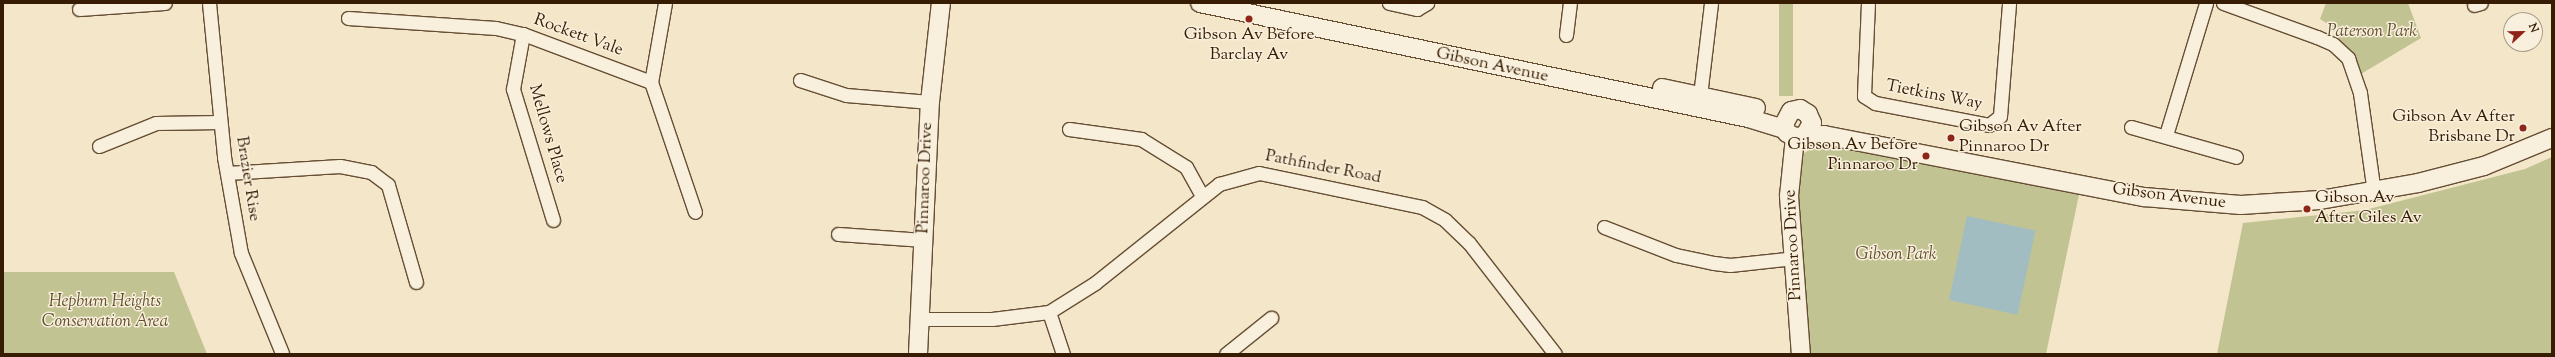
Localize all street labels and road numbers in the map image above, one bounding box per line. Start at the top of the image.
street label: Rockett Vale [530,10,626,62]
street label: Gibson Avenue [1434,44,1550,88]
street label: Tietkins Way [1884,77,1984,115]
street label: Mellows Place [523,82,571,186]
street label: Pinnaroo Drive [914,122,938,234]
street label: Brazier Rise [230,135,264,223]
street label: Pathfinder Road [1263,147,1383,189]
street label: Gibson Avenue [2111,180,2227,214]
street label: Pinnaroo Drive [1781,189,1807,301]

